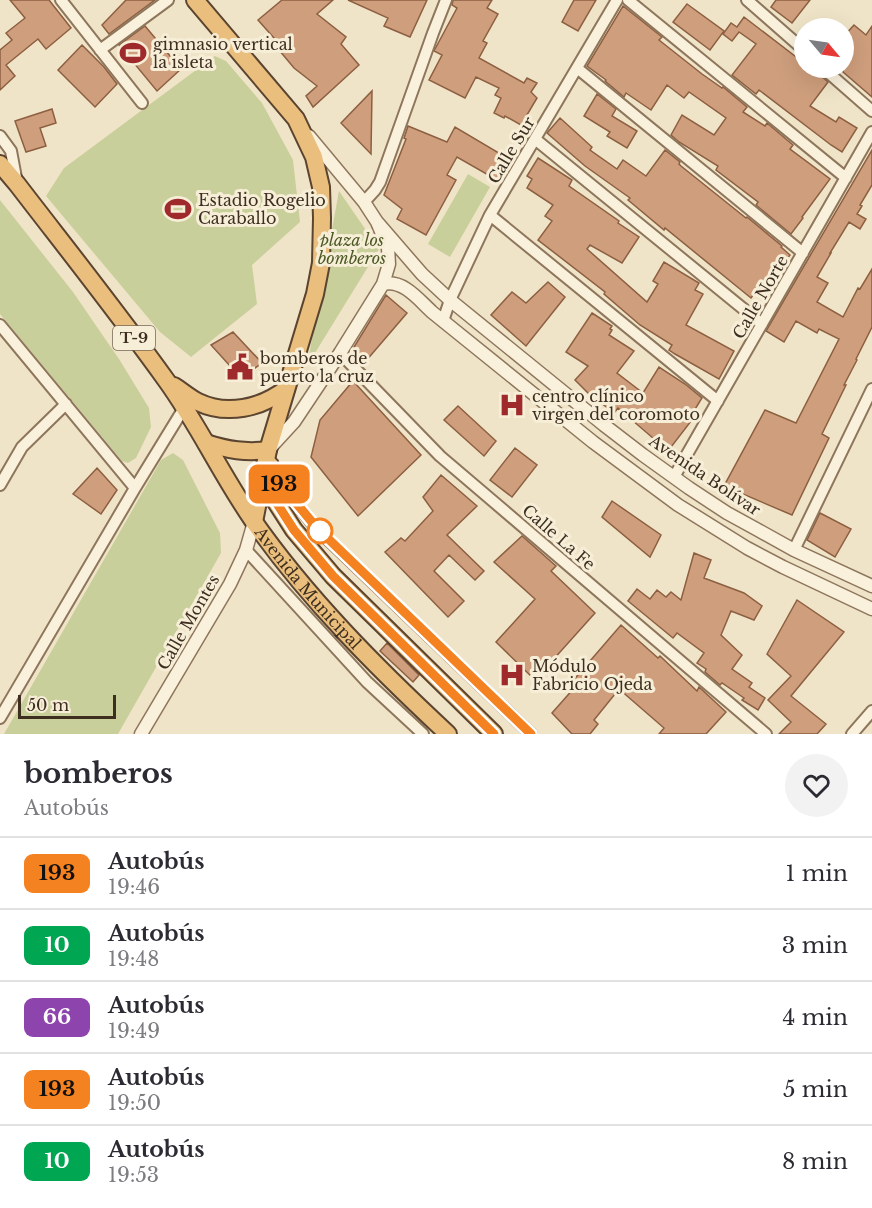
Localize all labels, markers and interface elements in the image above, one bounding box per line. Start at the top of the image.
north arrow [794,18,854,78]
map controls [794,18,854,78]
place label: gimnasio vertical la isleta [153,34,293,72]
sports icon: gimnasio vertical la isleta [118,38,148,68]
street label: Calle Sur [483,113,539,187]
place label: Estadio Rogelio Caraballo [198,190,326,228]
sports icon: Estadio Rogelio Caraballo [163,194,193,224]
park label: plaza los bomberos [318,230,386,268]
street label: Calle Norte [728,252,792,342]
road number: T-9 [113,326,155,350]
place label: bomberos de puerto la cruz [259,348,374,386]
public building icon: bomberos de puerto la cruz [225,352,255,382]
place label: centro clínico virgen del coromoto [532,386,700,424]
hospital icon: centro clínico virgen del coromoto [497,390,527,420]
street label: Avenida Bolívar [645,430,765,520]
line badge: 193 [244,464,314,504]
text: 193 [261,471,297,497]
street label: Calle La Fe [518,500,600,574]
unlabelled marker [307,518,333,544]
street label: Avenida Municipal [250,522,365,653]
street label: Calle Montes [153,571,223,673]
place label: Módulo Fabricio Ojeda [532,656,653,694]
hospital icon: Módulo Fabricio Ojeda [497,660,527,690]
scale bar [18,692,116,720]
text: 50 m [27,695,69,715]
button: heart [785,754,848,817]
text: bomberos [24,756,173,791]
text: Autobús [24,796,109,820]
text: Autobús [108,848,204,875]
text: 193 [39,860,75,886]
text: 1 min [786,860,848,887]
text: 19:46 [108,875,160,899]
text: Autobús [108,920,204,947]
text: 10 [44,932,70,958]
text: 3 min [782,932,848,959]
text: 19:48 [108,947,159,971]
text: Autobús [108,992,204,1019]
text: 66 [43,1004,71,1030]
text: 4 min [783,1004,848,1031]
text: 19:49 [108,1019,160,1043]
text: Autobús [108,1064,204,1091]
text: 193 [39,1076,75,1102]
text: 5 min [783,1076,848,1103]
text: 19:50 [108,1091,161,1115]
text: Autobús [108,1136,204,1163]
text: 10 [44,1148,70,1174]
text: 8 min [782,1148,848,1175]
text: 19:53 [108,1163,159,1187]

